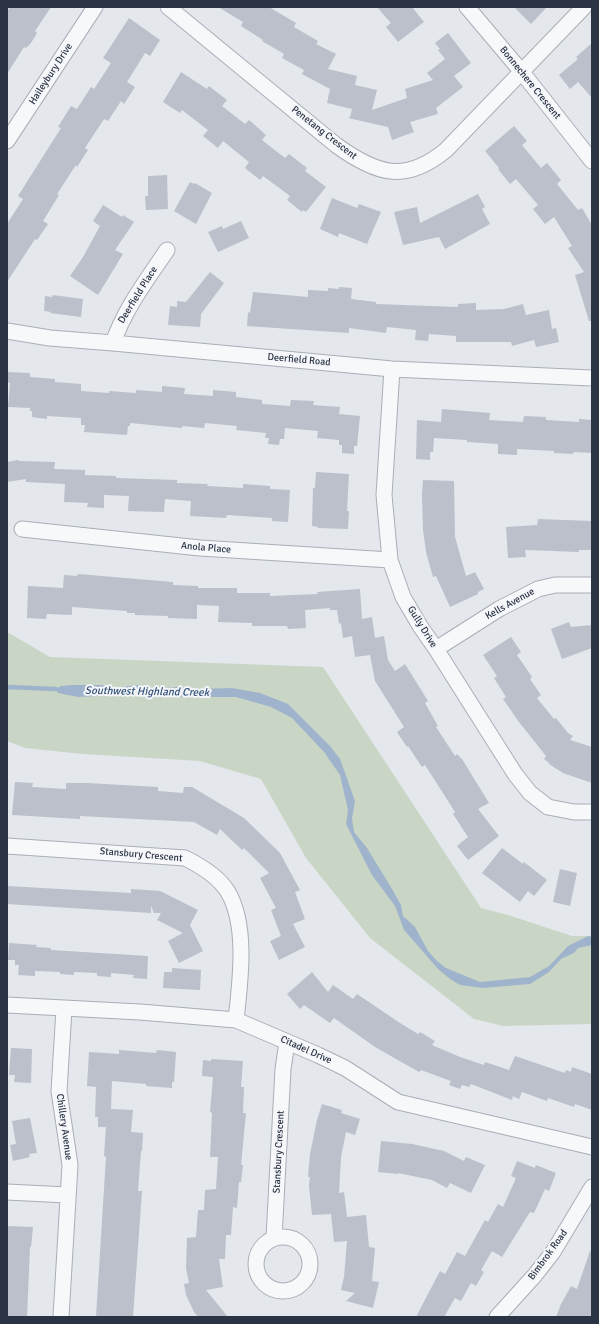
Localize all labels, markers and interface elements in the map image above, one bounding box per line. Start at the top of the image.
street label: Haileybury Drive [27,41,75,107]
street label: Bonnechere Crescent [497,44,563,122]
street label: Penetang Crescent [289,104,359,162]
street label: Deerfield Place [116,264,160,326]
street label: Deerfield Road [267,351,331,369]
street label: Anola Place [180,540,232,556]
street label: Kells Avenue [483,586,537,622]
street label: Gully Drive [405,604,439,650]
water label: Southwest Highland Creek [85,684,209,700]
street label: Stansbury Crescent [99,845,183,865]
street label: Citadel Drive [278,1033,334,1067]
street label: Chillery Avenue [53,1093,75,1161]
street label: Stansbury Crescent [271,1110,287,1194]
street label: Bimbrok Road [526,1227,570,1283]

